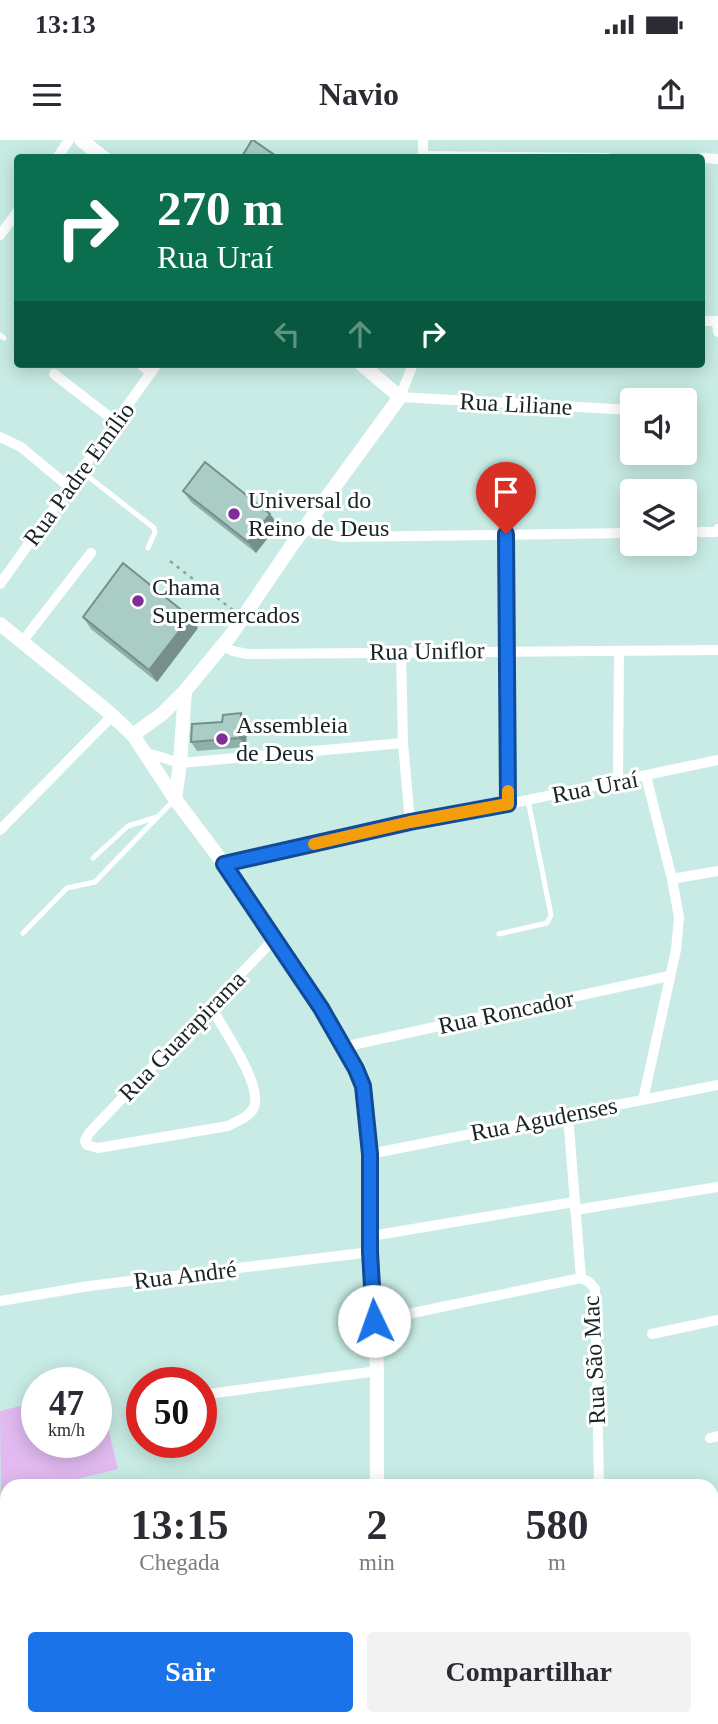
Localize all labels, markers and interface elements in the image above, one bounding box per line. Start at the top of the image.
text: 13:13 [35,10,96,39]
icon: menu [28,76,66,114]
text: Navio [319,76,399,112]
icon: share [652,76,690,114]
text: 270 m [157,181,284,236]
icon: right [42,182,133,273]
text: Rua Uraí [157,239,273,275]
icon: left [268,315,306,353]
icon: ahead [341,315,379,353]
icon: right [414,315,452,353]
street label: Rua Liliane [459,388,573,420]
map controls [620,388,697,556]
button: sound [620,388,697,465]
street label: Rua Padre Emílio [18,397,140,551]
pin [476,462,536,534]
icon: arrive [487,473,525,511]
button: layers [620,479,697,556]
place label: Universal do Reino de Deus [248,487,389,541]
marker: Universal do Reino de Deus [226,506,242,522]
place label: Chama Supermercados [152,574,300,628]
marker: Chama Supermercados [130,593,146,609]
street label: Rua Uniflor [369,637,485,665]
place label: Assembleia de Deus [236,712,348,766]
marker: Assembleia de Deus [214,731,230,747]
street label: Rua Uraí [550,766,641,808]
street label: Rua Guarapirama [114,966,251,1106]
street label: Rua Roncador [436,985,576,1039]
street label: Rua Agudenses [469,1092,619,1146]
street label: Rua André [132,1256,238,1294]
position arrow [337,1284,411,1358]
street label: Rua São Mac [578,1295,610,1425]
speed limit sign: 50 [126,1367,217,1458]
text: 47 [49,1384,84,1423]
text: km/h [48,1420,85,1440]
text: 13:15 [131,1502,229,1548]
text: 2 [366,1502,387,1548]
text: 580 [525,1502,588,1548]
text: Chegada [139,1550,220,1575]
text: min [359,1550,395,1575]
text: m [548,1550,566,1575]
button: Sair [28,1632,353,1712]
button: Compartilhar [367,1632,691,1712]

